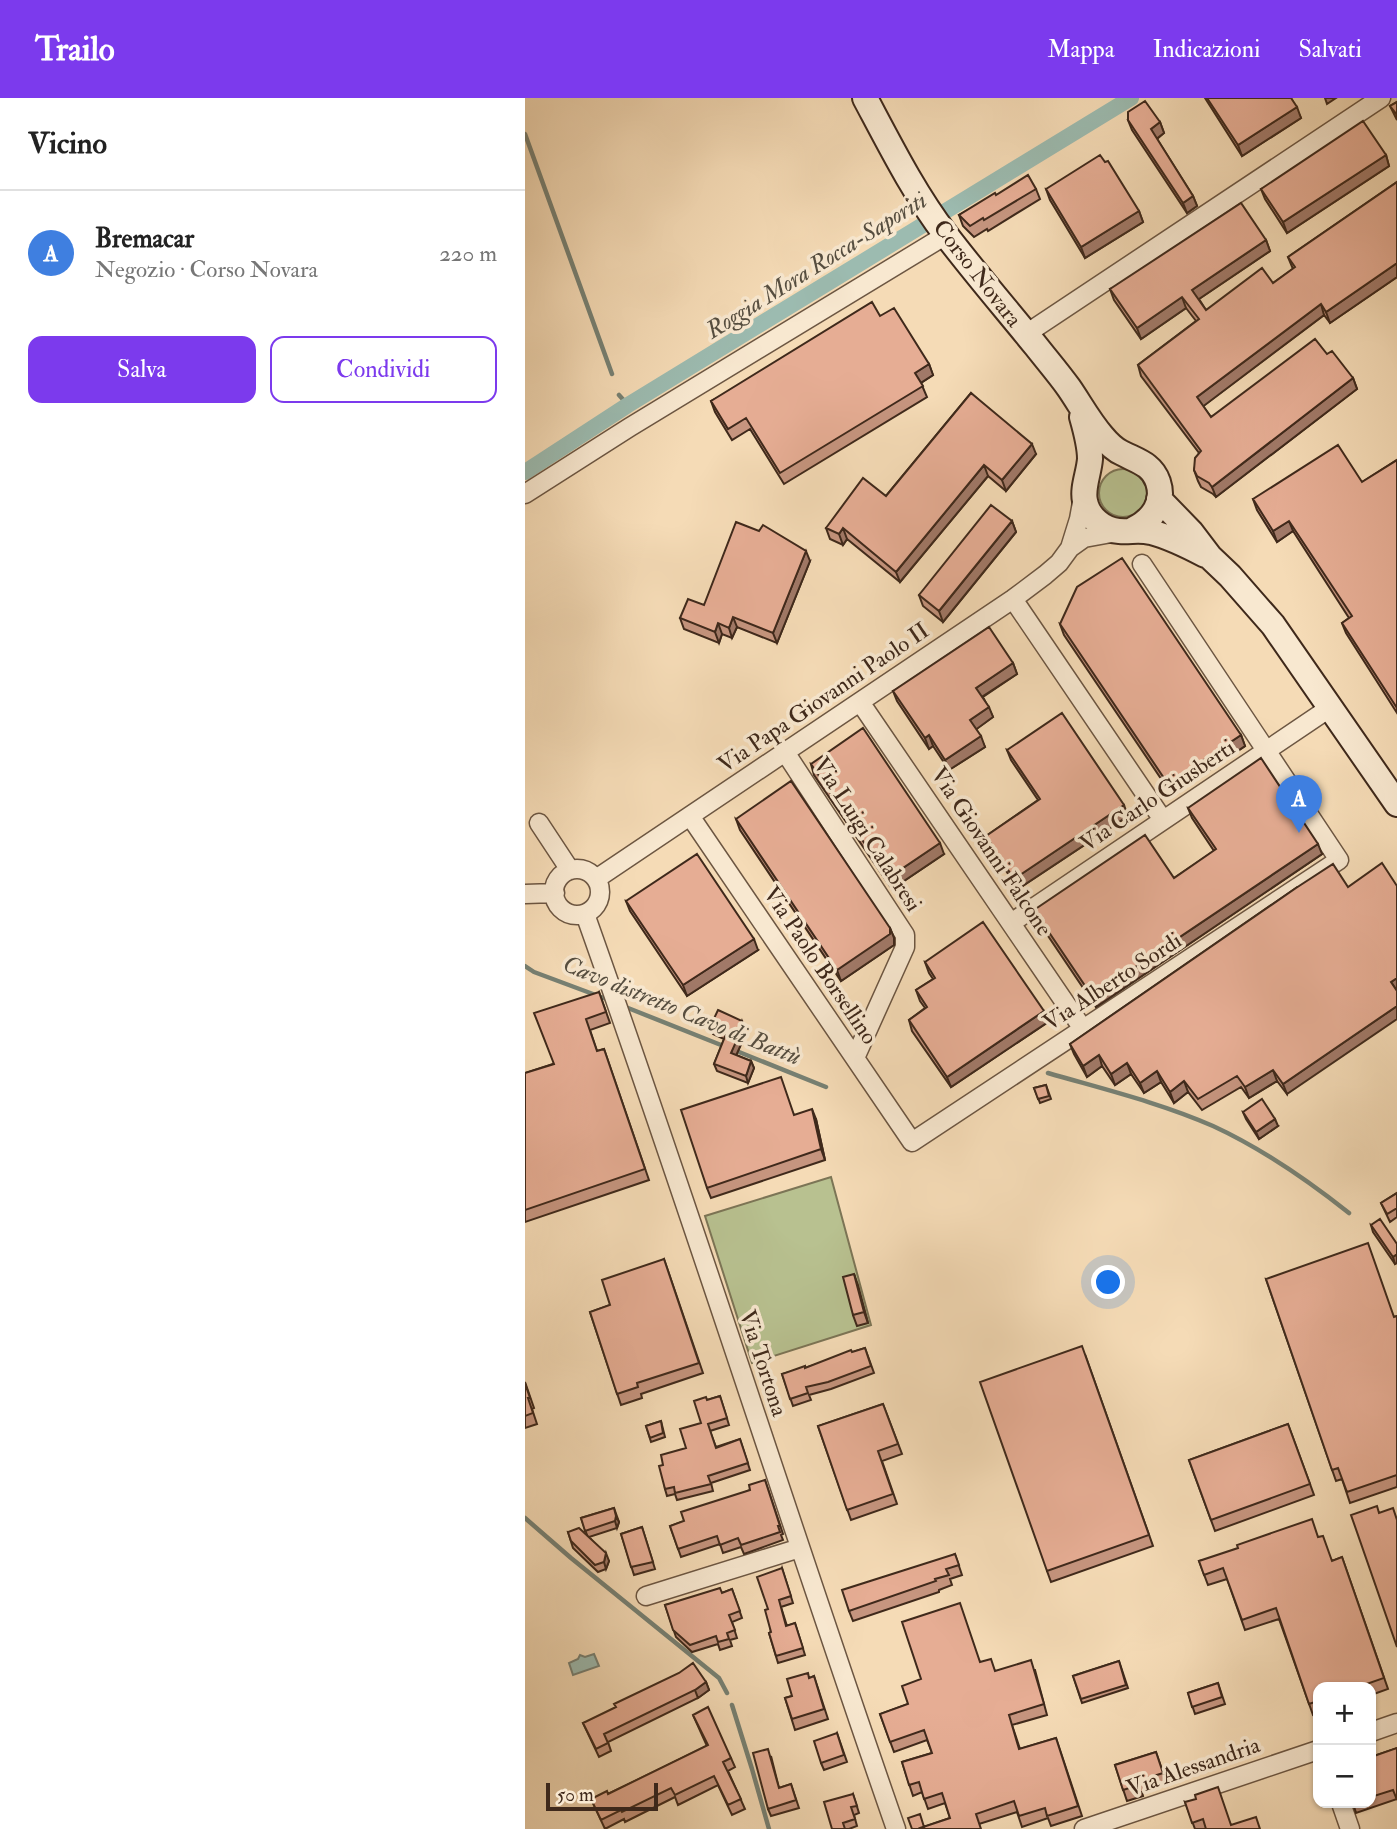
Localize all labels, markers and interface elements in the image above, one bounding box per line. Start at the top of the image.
text: Trailo [35,29,115,70]
text: Mappa [1048,34,1115,65]
text: Indicazioni [1153,34,1260,65]
text: Salvati [1298,34,1362,65]
text: Vicino [28,125,107,162]
water label: Roggia Mora Rocca-Saporiti [699,184,933,347]
street label: Corso Novara [927,214,1029,333]
text: Bremacar [95,223,194,255]
text: A [44,239,58,268]
text: 220 m [439,239,497,268]
text: Negozio · Corso Novara [95,255,318,284]
button: Salva [28,336,256,403]
button: Condividi [270,336,497,403]
street label: Via Papa Giovanni Paolo II [712,616,935,780]
street label: Via Carlo Giusberti [1074,733,1240,858]
street label: Via Luigi Calabresi [807,752,928,917]
street label: Via Giovanni Falcone [924,761,1059,942]
pin: A [1276,775,1322,833]
street label: Via Paolo Borsellino [757,881,884,1050]
street label: Via Alberto Sordi [1037,926,1187,1037]
water label: Cavo distretto Cavo di Battù [558,949,805,1072]
your location [1091,1265,1125,1299]
street label: Via Tortona [733,1306,794,1421]
map controls [1313,1682,1376,1808]
button: + [1313,1682,1376,1745]
street label: Via Alessandria [1123,1730,1264,1803]
button: − [1313,1745,1376,1808]
scale bar [546,1780,658,1812]
text: 50 m [557,1783,594,1807]

